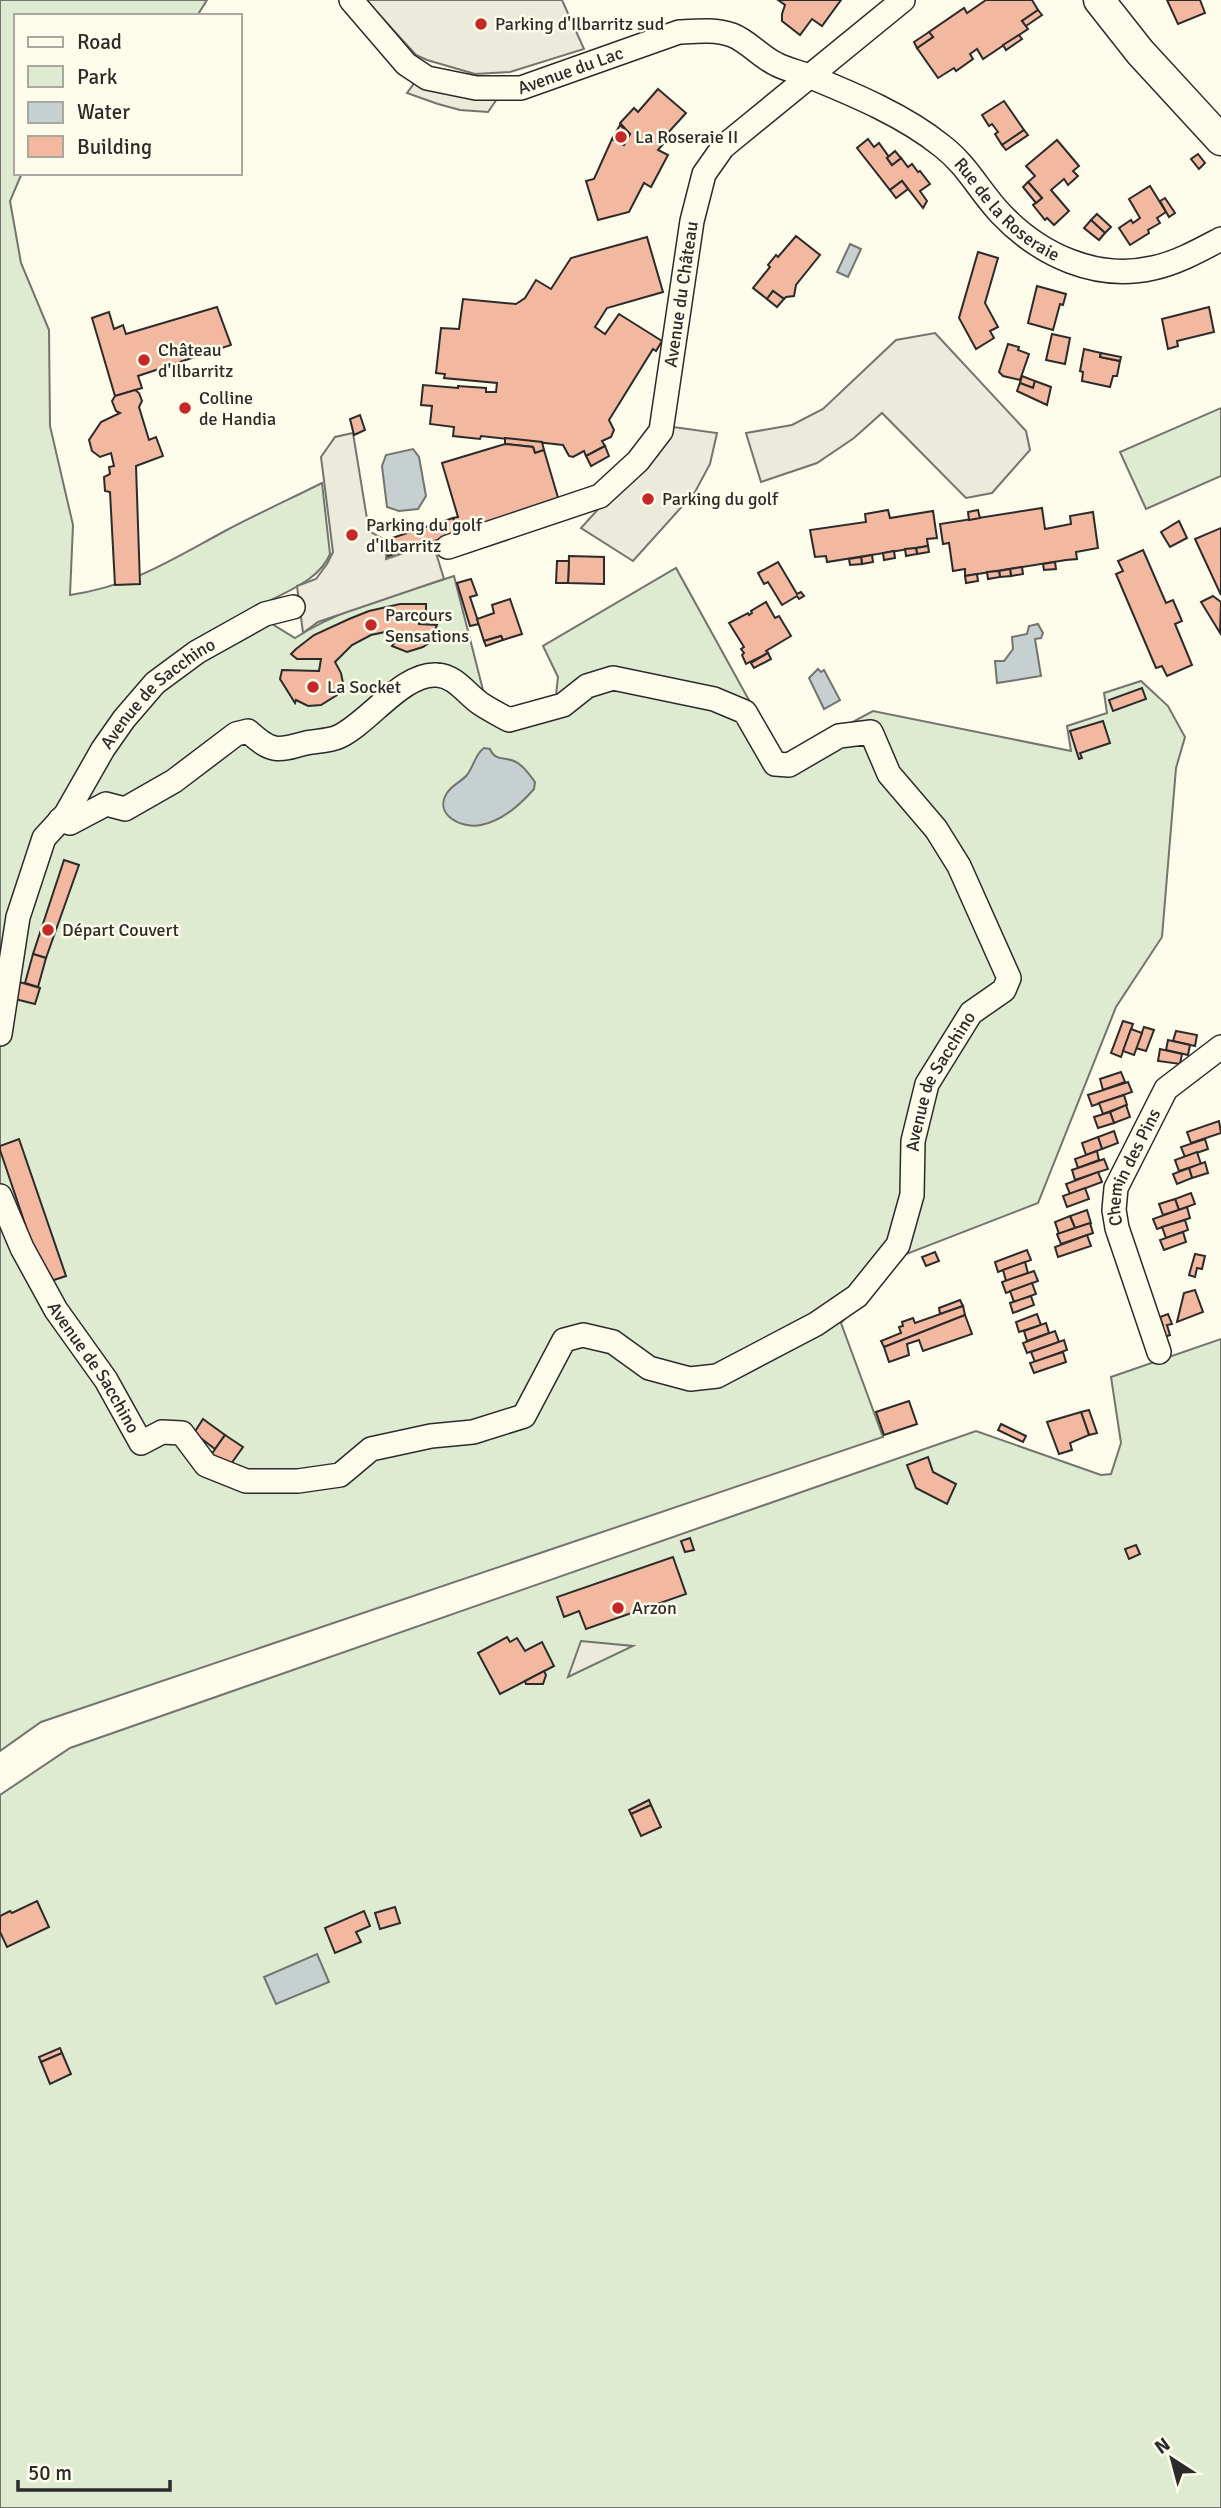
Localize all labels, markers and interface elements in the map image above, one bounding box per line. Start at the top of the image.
place label: Parking d'Ilbarritz sud [495,13,664,35]
legend [14,14,242,175]
marker: Parking d'Ilbarritz sud [473,16,489,32]
text: Road [77,29,122,55]
street label: Avenue du Lac [515,42,626,99]
text: Park [77,64,118,90]
text: Water [77,99,130,125]
place label: La Roseraie II [635,126,738,148]
marker: La Roseraie II [613,129,629,145]
text: Building [77,134,152,160]
street label: Rue de la Roseraie [949,153,1063,266]
street label: Avenue du Château [660,220,703,369]
place label: Château d'Ilbarritz [158,339,233,382]
marker: Château d'Ilbarritz [136,352,152,368]
place label: Colline de Handia [199,387,276,430]
marker: Colline de Handia [177,400,193,416]
place label: Parking du golf [662,488,779,510]
marker: Parking du golf [640,491,656,507]
place label: Parking du golf d'Ilbarritz [366,514,483,557]
marker: Parking du golf d'Ilbarritz [344,527,360,543]
place label: Parcours Sensations [385,604,469,647]
marker: Parcours Sensations [363,617,379,633]
street label: Avenue de Sacchino [96,633,219,753]
place label: La Socket [327,676,401,698]
marker: La Socket [305,679,321,695]
place label: Départ Couvert [62,919,179,941]
marker: Départ Couvert [40,922,56,938]
street label: Avenue de Sacchino [902,1007,980,1152]
street label: Chemin des Pins [1102,1105,1165,1228]
street label: Avenue de Sacchino [43,1298,144,1437]
place label: Arzon [632,1597,677,1619]
marker: Arzon [610,1600,626,1616]
north arrow [1137,2424,1207,2494]
text: N [1150,2432,1175,2460]
scale bar [18,2448,170,2492]
text: 50 m [28,2460,72,2486]

